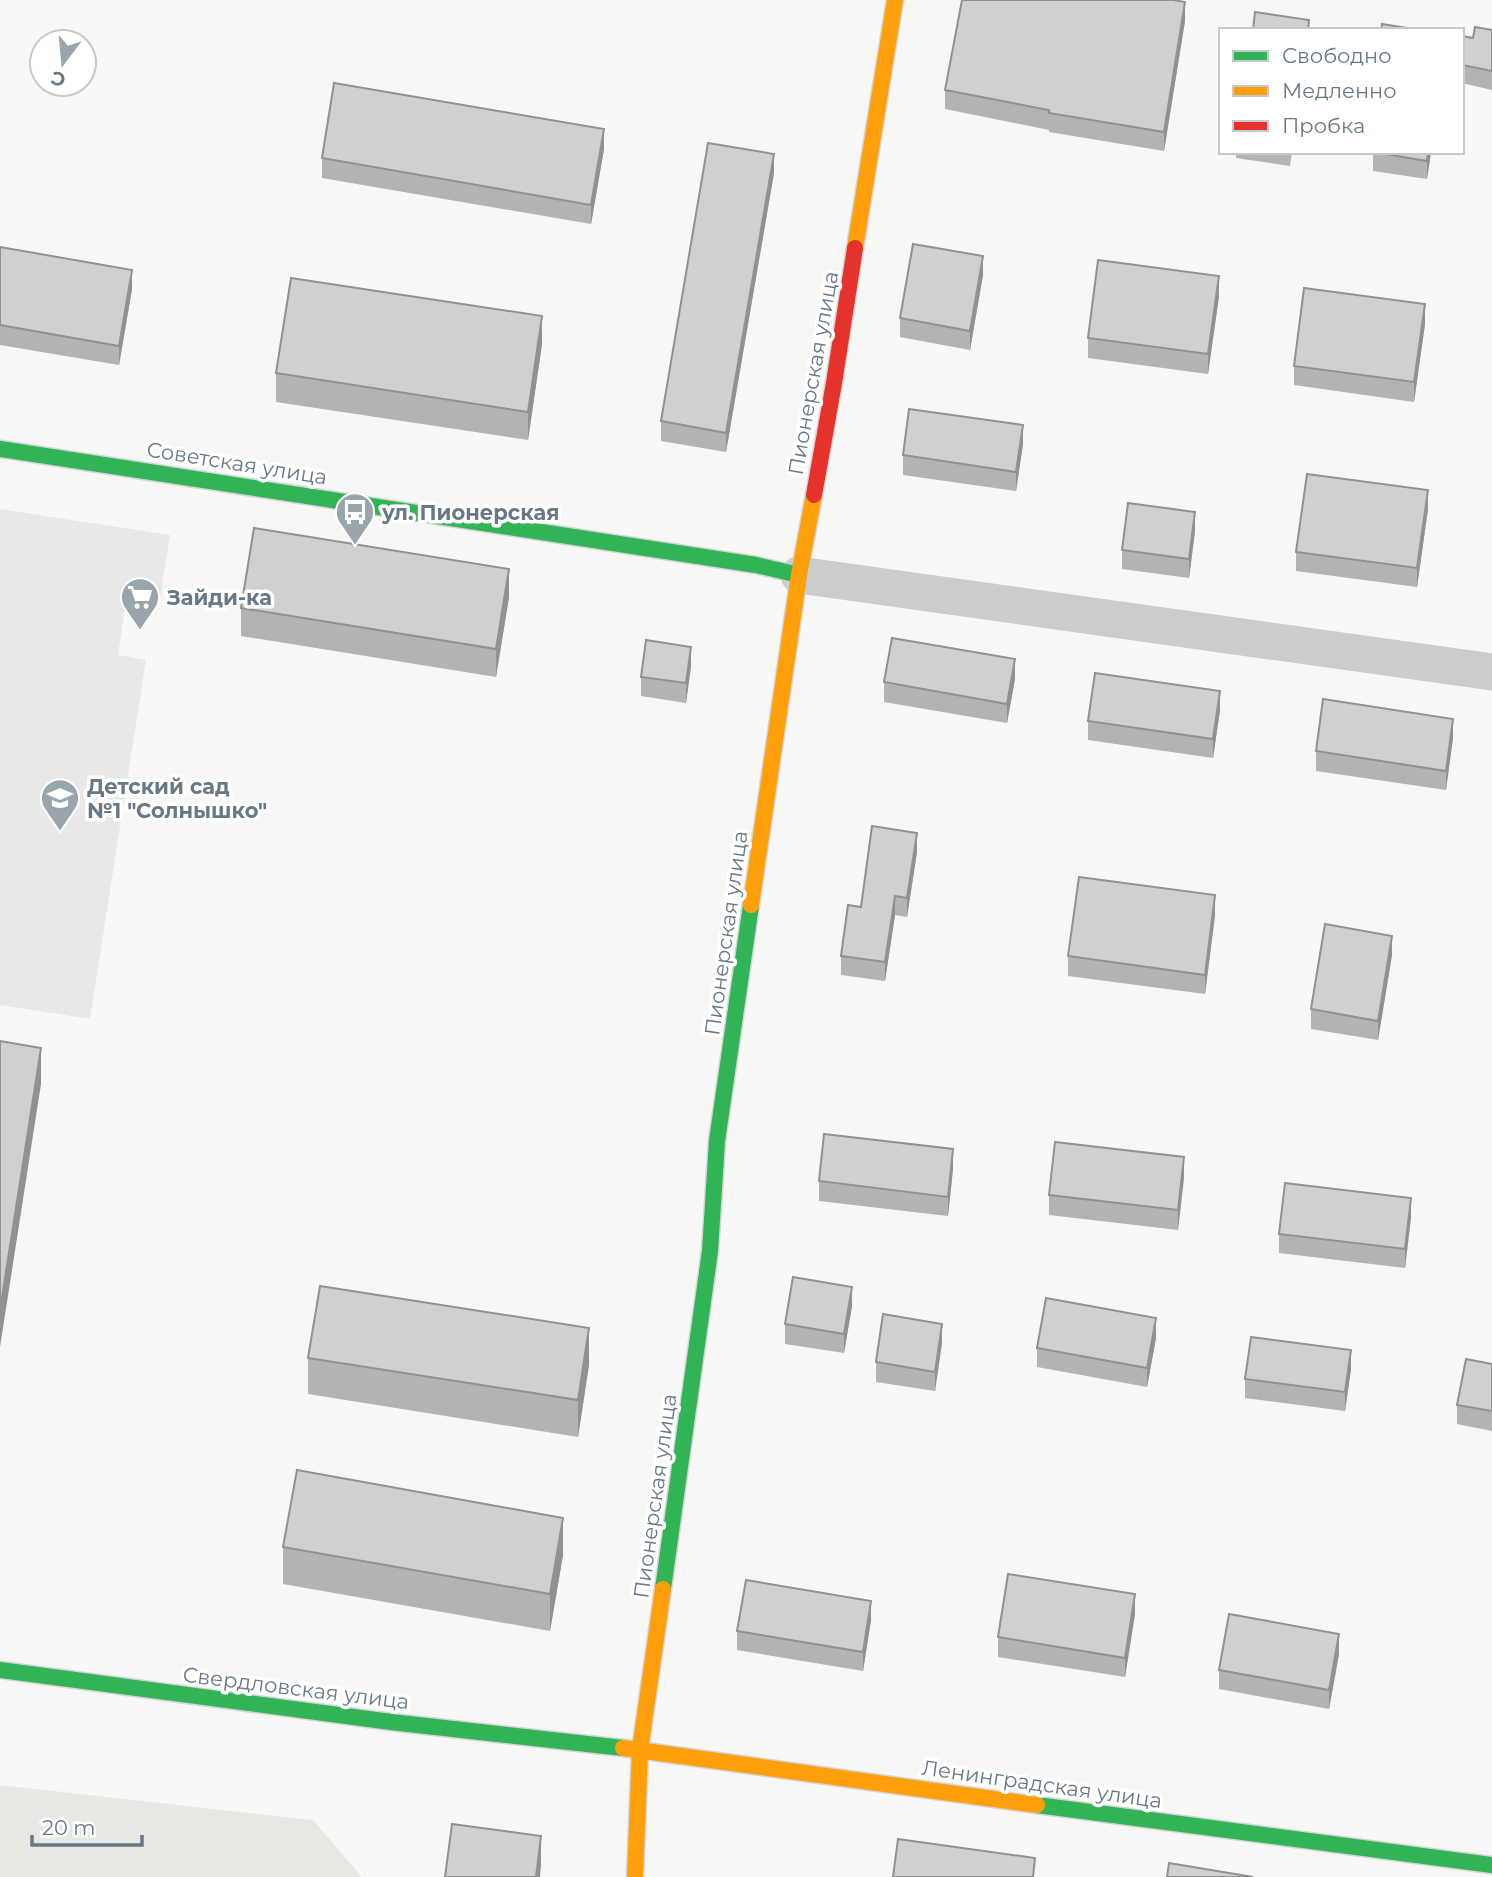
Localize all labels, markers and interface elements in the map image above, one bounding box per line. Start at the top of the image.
north arrow [28,28,98,98]
legend [1219,28,1464,154]
text: Свободно [1282,43,1392,68]
text: С [48,66,68,92]
text: Медленно [1282,78,1397,103]
text: Пробка [1282,113,1365,138]
street label: Пионерская улица [783,269,843,477]
street label: Советская улица [145,436,329,490]
bus stop icon: ул. Пионерская [334,491,376,546]
place label: ул. Пионерская [381,500,559,525]
supermarket icon: Зайди-ка [119,576,161,631]
place label: Зайди-ка [166,585,272,610]
place label: Детский сад №1 "Солнышко" [87,774,267,823]
school or university icon: Детский сад №1 "Солнышко" [39,777,81,832]
street label: Пионерская улица [699,829,753,1037]
street label: Пионерская улица [628,1392,682,1600]
street label: Свердловская улица [181,1662,411,1714]
street label: Ленинградская улица [920,1755,1164,1813]
scale bar [32,1804,142,1848]
text: 20 m [42,1815,96,1840]

